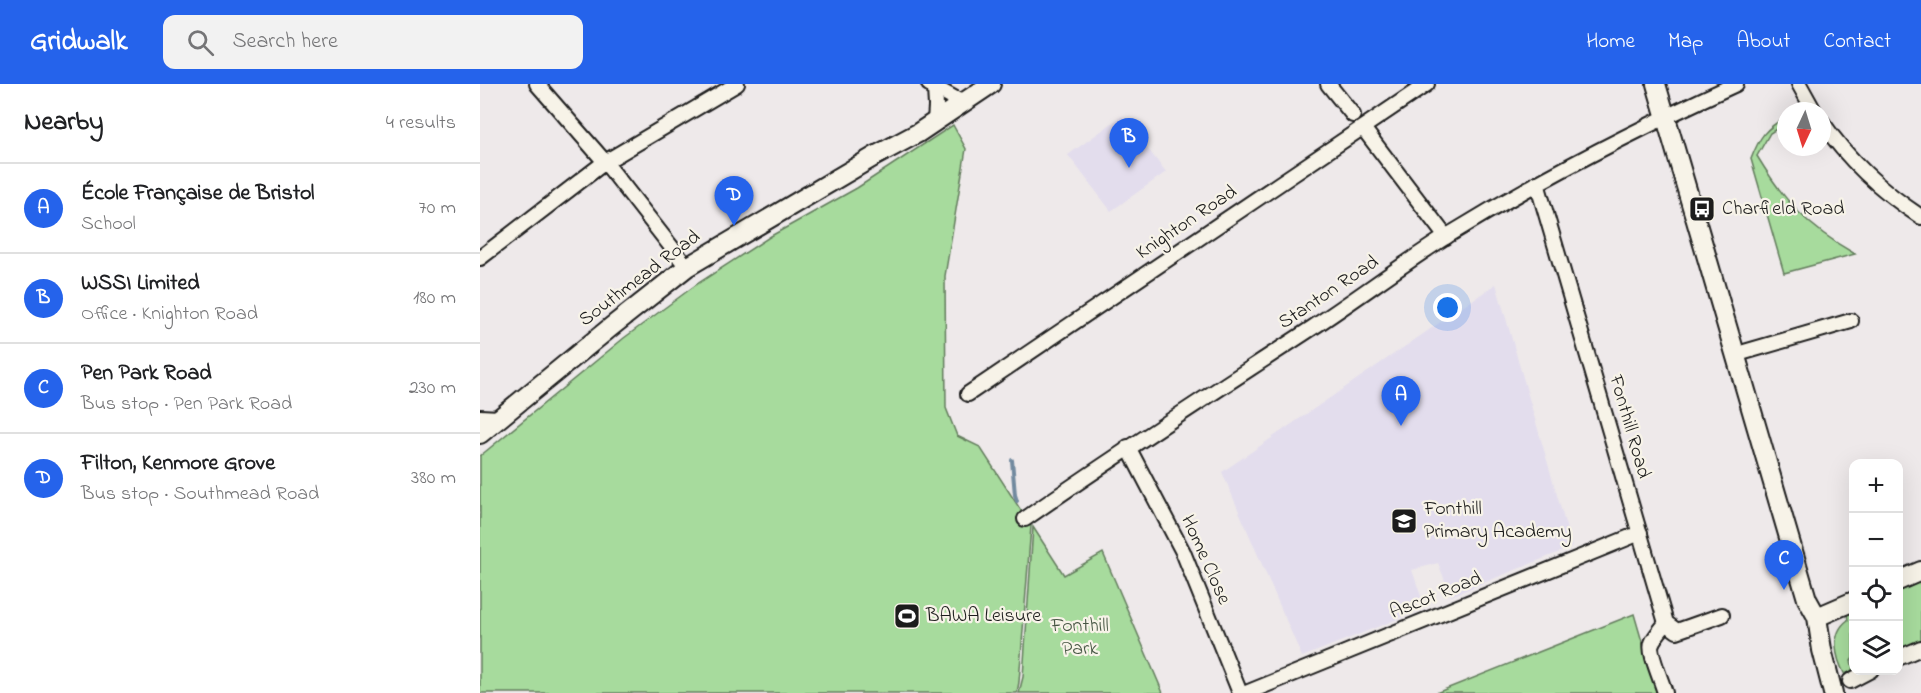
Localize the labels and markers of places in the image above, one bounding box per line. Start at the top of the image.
pin: B [1110,118,1148,168]
pin: D [714,176,754,226]
bus stop icon: Charfield Road [1687,194,1717,224]
place label: Charfield Road [1722,195,1844,224]
pin: A [1382,376,1420,426]
place label: Fonthill Primary Academy [1423,495,1572,547]
school or university icon: Fonthill Primary Academy [1389,506,1419,536]
pin: C [1764,540,1804,590]
sports icon: BAWA Leisure [892,601,922,631]
place label: BAWA Leisure [925,602,1041,631]

